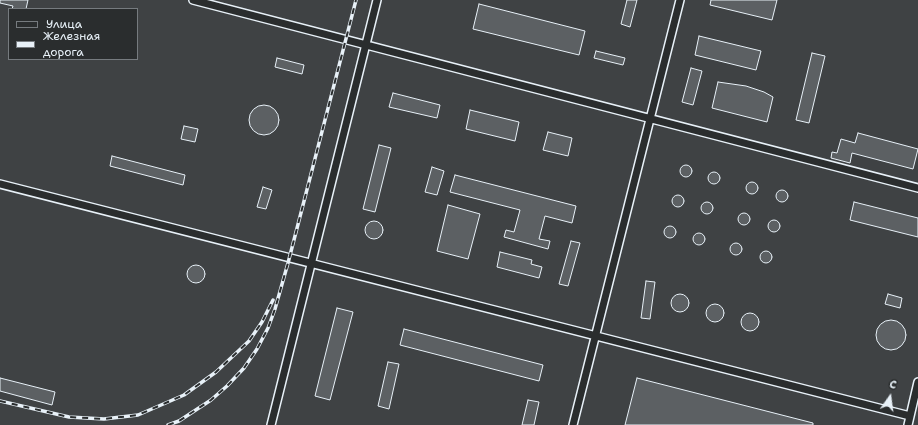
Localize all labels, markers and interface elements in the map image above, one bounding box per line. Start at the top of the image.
legend [8,8,138,60]
text: Улица [46,16,82,32]
text: Железная дорога [43,28,100,60]
north arrow [870,377,910,417]
text: С [888,377,898,393]

